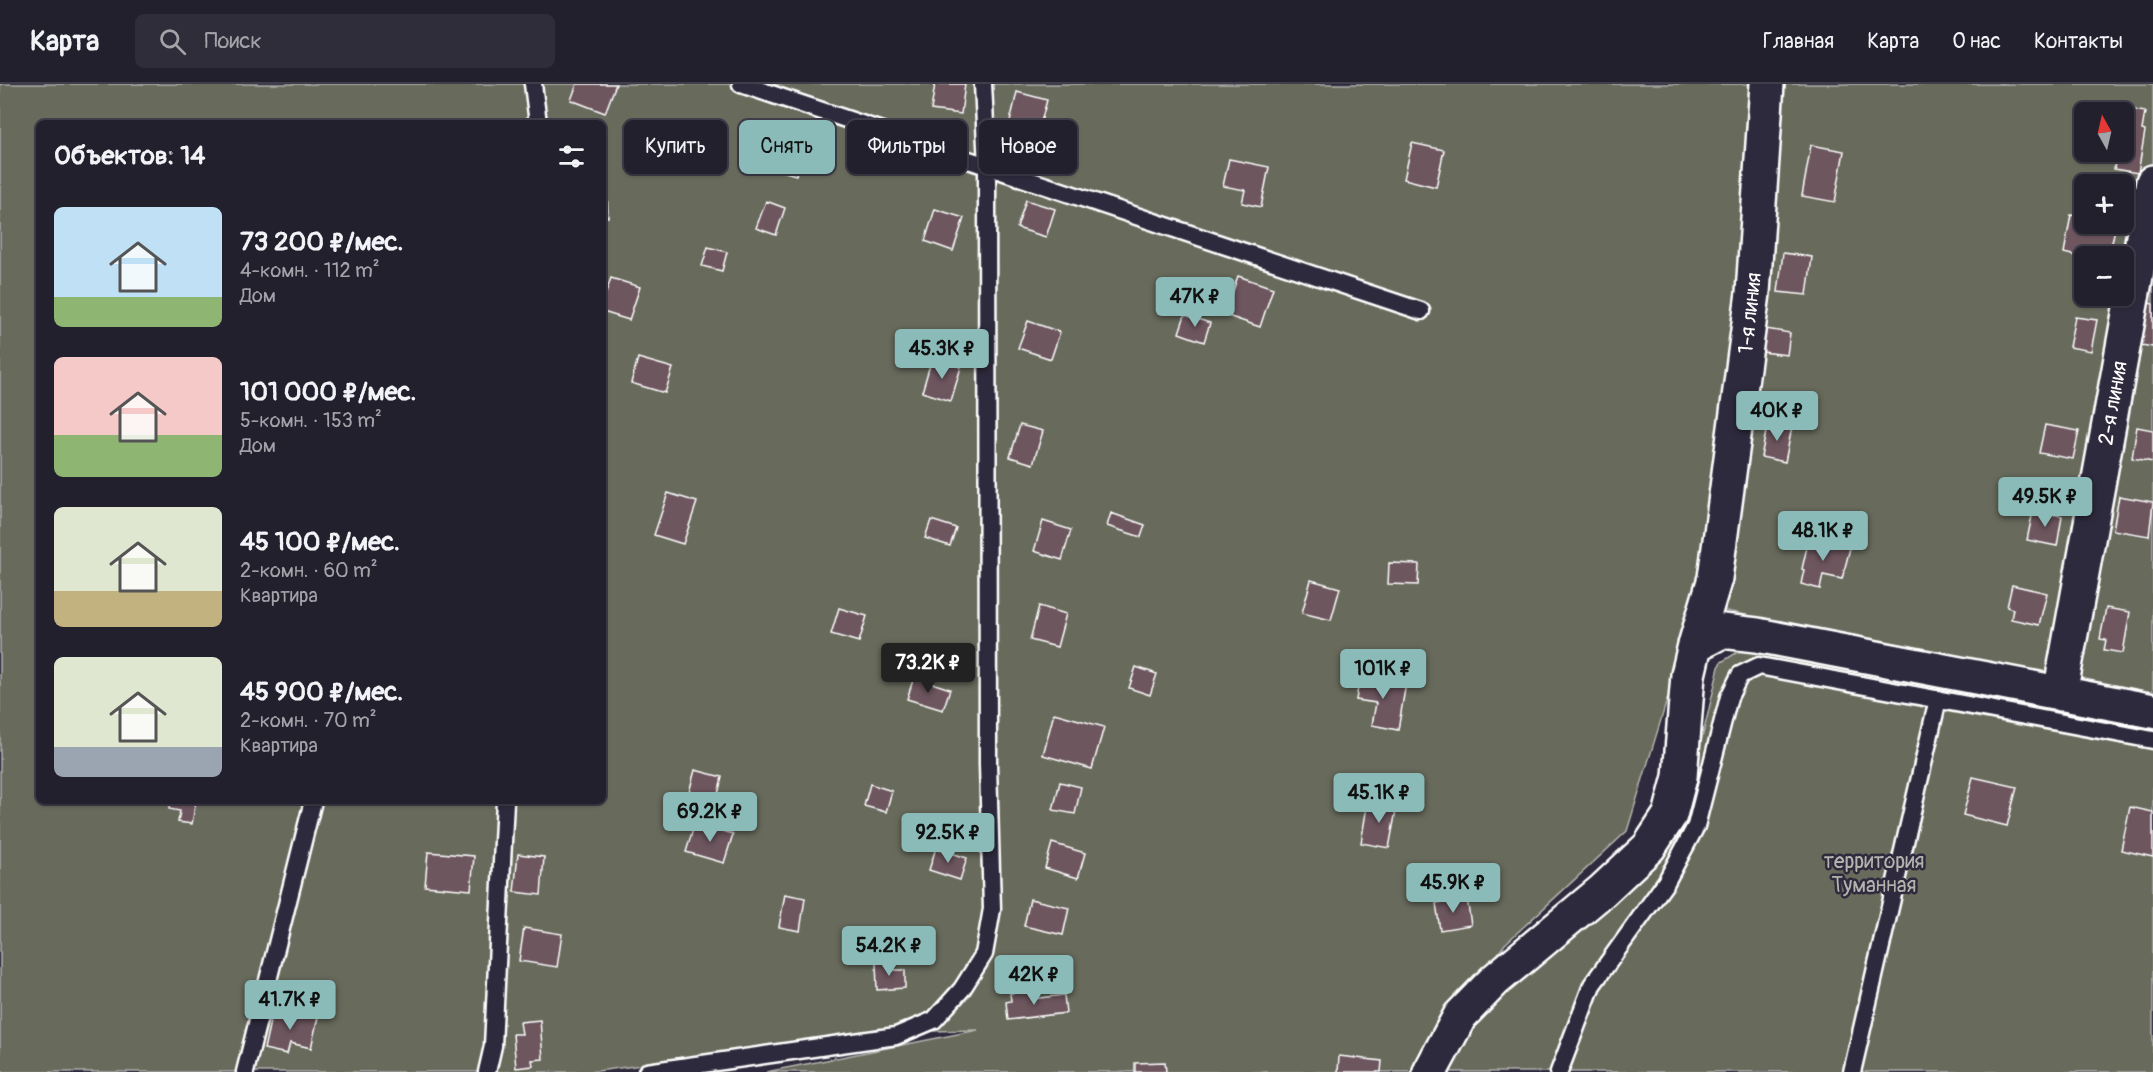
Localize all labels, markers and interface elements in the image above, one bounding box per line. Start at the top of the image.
search box [135,14,555,68]
text: Карта [30,24,99,59]
icon: search [156,25,189,58]
text: Поиск [204,27,262,55]
text: Главная [1763,28,1834,55]
text: Карта [1867,28,1919,55]
text: О нас [1952,28,2001,55]
text: Контакты [2034,28,2123,55]
north arrow [2074,102,2134,162]
map controls [2074,102,2134,306]
chip: Купить [624,120,727,174]
chip: Снять [739,120,835,174]
chip: Фильтры [847,120,967,174]
chip: Новое [979,120,1077,174]
text: Объектов: 14 [54,140,205,172]
icon: filters [555,140,588,173]
button: + [2074,174,2134,234]
text: 73 200 ₽/мес. [240,226,403,258]
icon: home [102,231,174,303]
button: − [2074,246,2134,306]
text: 4-комн. · 112 m² [240,258,380,283]
street label: 1-я линия [1732,271,1768,355]
pin: 47K ₽ [1153,277,1237,328]
text: Дом [240,283,276,308]
text: 47K ₽ [1170,284,1220,309]
pin: 45.3K ₽ [887,329,997,380]
text: 45.3K ₽ [909,336,975,361]
street label: 2-я линия [2092,359,2134,447]
text: 101 000 ₽/мес. [240,376,416,408]
icon: home [102,381,174,453]
pin: 40K ₽ [1735,391,1819,442]
text: 40K ₽ [1750,398,1804,423]
text: 5-комн. · 153 m² [240,408,382,433]
text: Дом [240,433,276,458]
pin: 49.5K ₽ [1990,477,2100,528]
text: 49.5K ₽ [2012,484,2078,509]
pin: 48.1K ₽ [1768,511,1878,562]
text: 48.1K ₽ [1792,518,1854,543]
text: 45 100 ₽/мес. [240,526,400,558]
icon: home [102,531,174,603]
text: 2-комн. · 60 m² [240,558,378,583]
text: Квартира [240,583,318,608]
pin: 73.2K ₽ [873,643,983,694]
pin: 101K ₽ [1334,649,1432,700]
text: 73.2K ₽ [895,650,961,675]
text: 101K ₽ [1354,656,1412,681]
text: 45 900 ₽/мес. [240,676,403,708]
icon: home [102,681,174,753]
text: 2-комн. · 70 m² [240,708,377,733]
text: Квартира [240,733,318,758]
pin: 45.1K ₽ [1324,773,1434,824]
text: 45.1K ₽ [1347,780,1411,805]
pin: 69.2K ₽ [655,792,765,843]
text: 69.2K ₽ [677,799,743,824]
pin: 92.5K ₽ [893,813,1003,864]
text: 92.5K ₽ [915,820,981,845]
park label: территория Туманная [1824,848,1924,899]
pin: 45.9K ₽ [1398,863,1508,914]
text: 45.9K ₽ [1420,870,1486,895]
pin: 54.2K ₽ [834,926,944,977]
text: 54.2K ₽ [856,933,922,958]
pin: 42K ₽ [992,955,1076,1006]
text: 42K ₽ [1008,962,1060,987]
pin: 41.7K ₽ [235,980,345,1031]
text: 41.7K ₽ [259,987,321,1012]

